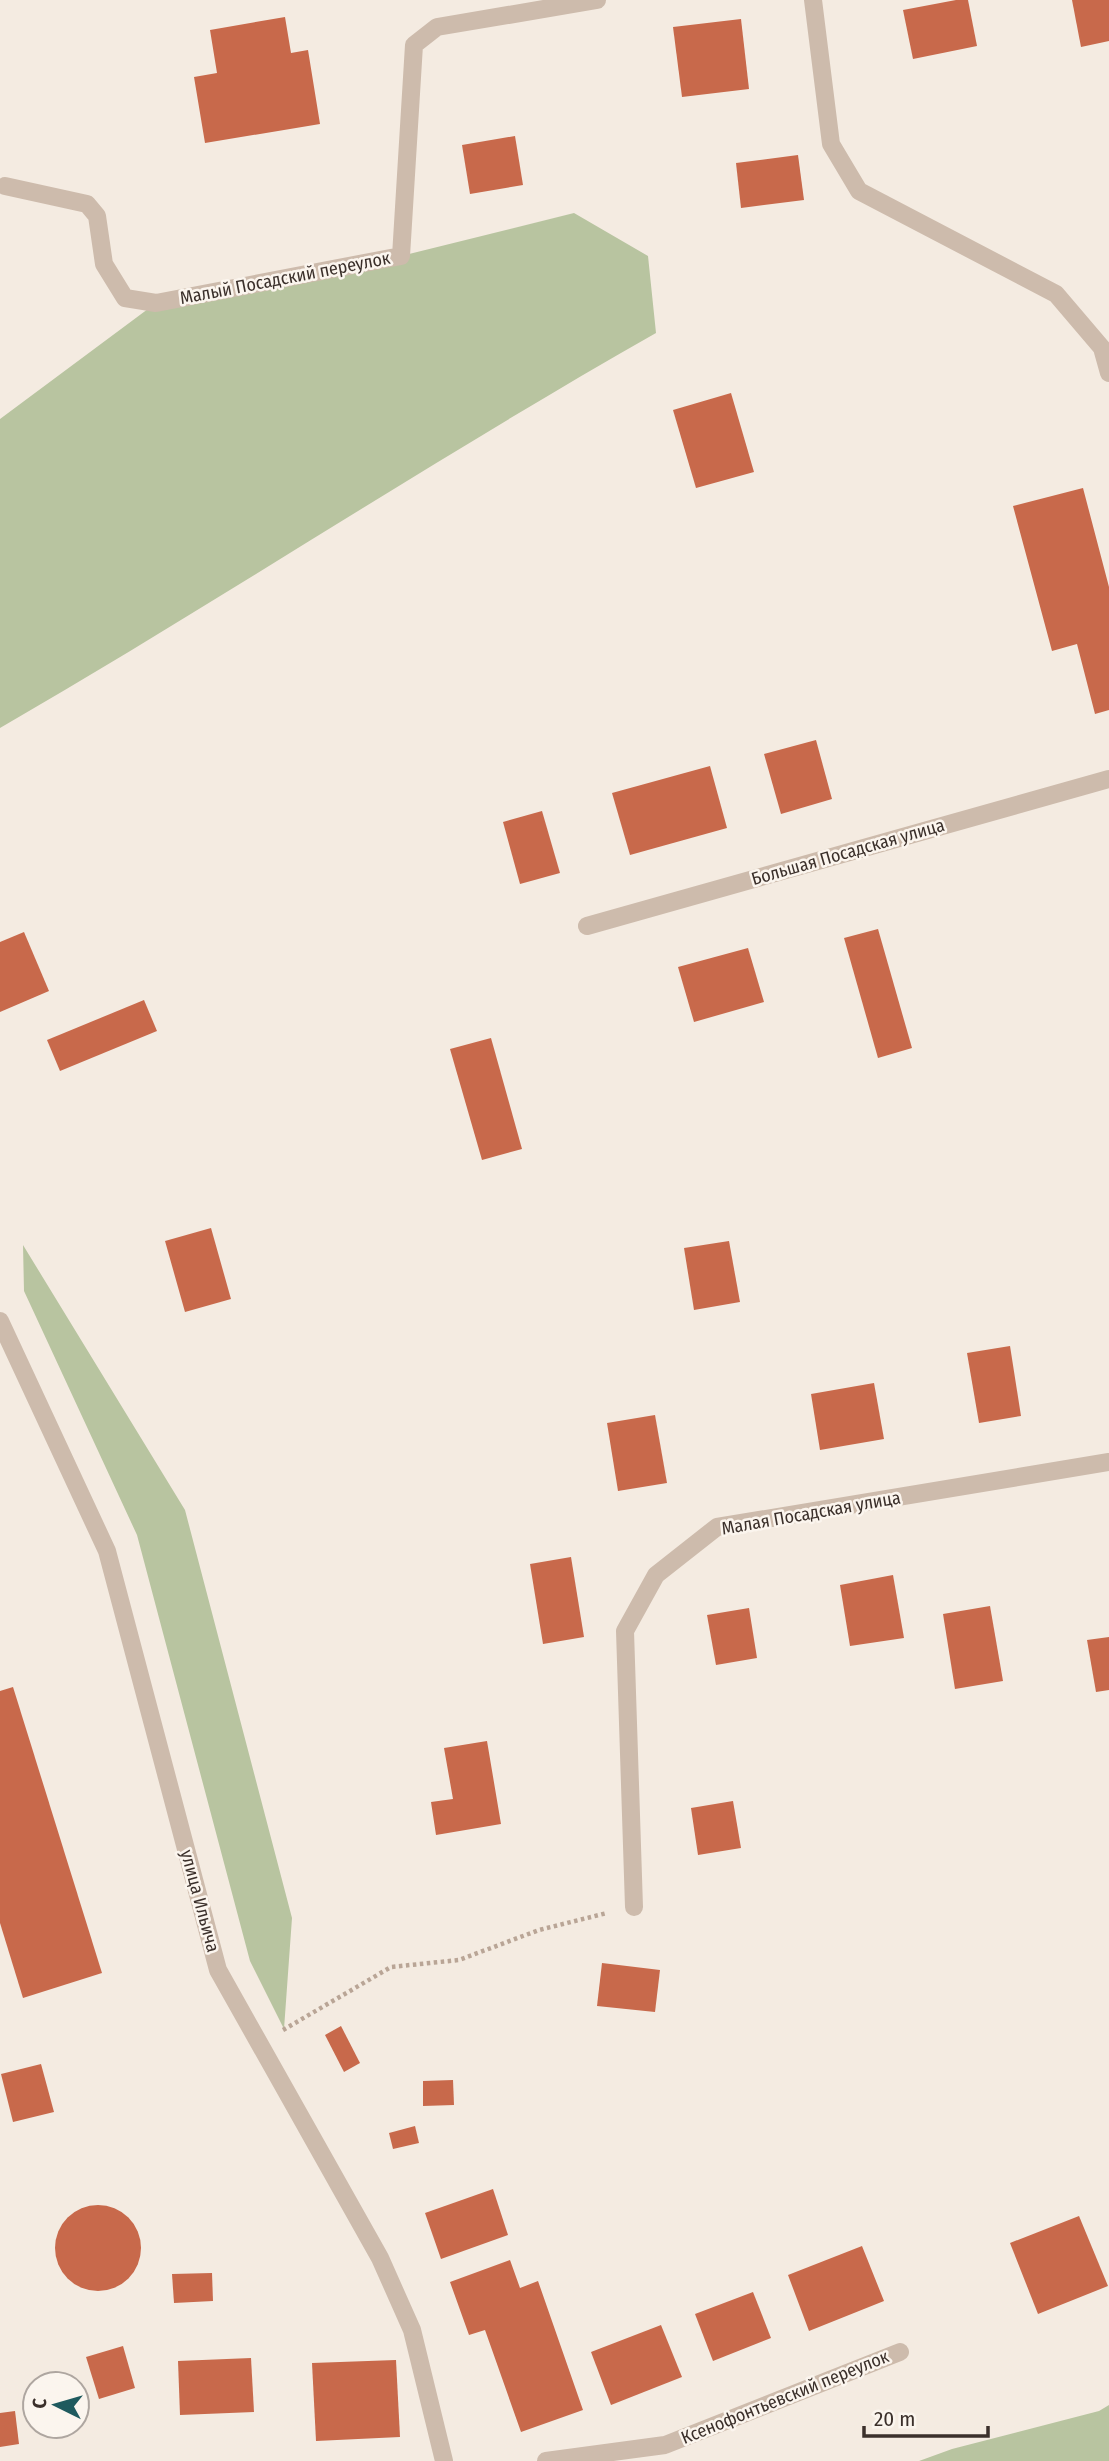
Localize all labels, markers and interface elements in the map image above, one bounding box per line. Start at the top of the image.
street label: Малый Посадский переулок [178,247,393,309]
street label: Большая Посадская улица [749,814,947,890]
street label: Малая Посадская улица [720,1486,902,1540]
street label: улица Ильича [176,1847,224,1955]
street label: Ксенофонтьевский переулок [678,2345,893,2449]
north arrow [21,2370,91,2440]
scale bar [864,2394,988,2438]
text: С [28,2398,51,2410]
text: 20 m [874,2406,915,2432]

